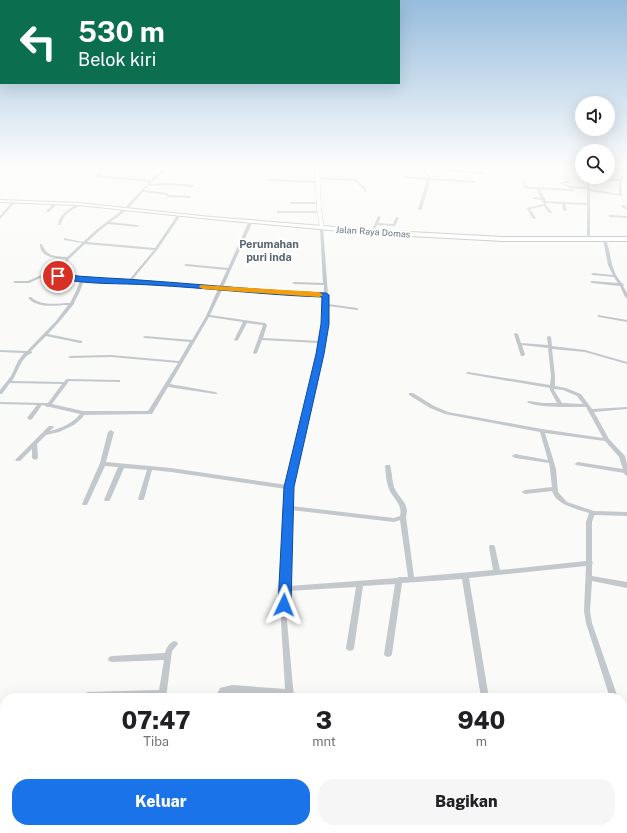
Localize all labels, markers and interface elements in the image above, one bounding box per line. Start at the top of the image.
text: 530 m [78,15,165,48]
icon: left [12,16,64,68]
text: Belok kiri [78,49,156,70]
map controls [575,96,615,184]
button: sound [575,96,615,136]
button: search [575,144,615,184]
street label: Jalan Raya Domas [335,223,411,240]
district label: Perumahan puri inda [239,238,299,263]
pin [41,259,75,293]
icon: arrive [47,265,69,287]
position arrow [263,584,305,626]
text: 07:47 [122,706,191,734]
text: 3 [316,706,332,734]
text: 940 [457,706,505,734]
text: Tiba [143,734,169,749]
text: mnt [312,734,336,749]
text: m [476,734,487,749]
button: Keluar [12,779,310,825]
button: Bagikan [318,779,615,825]

